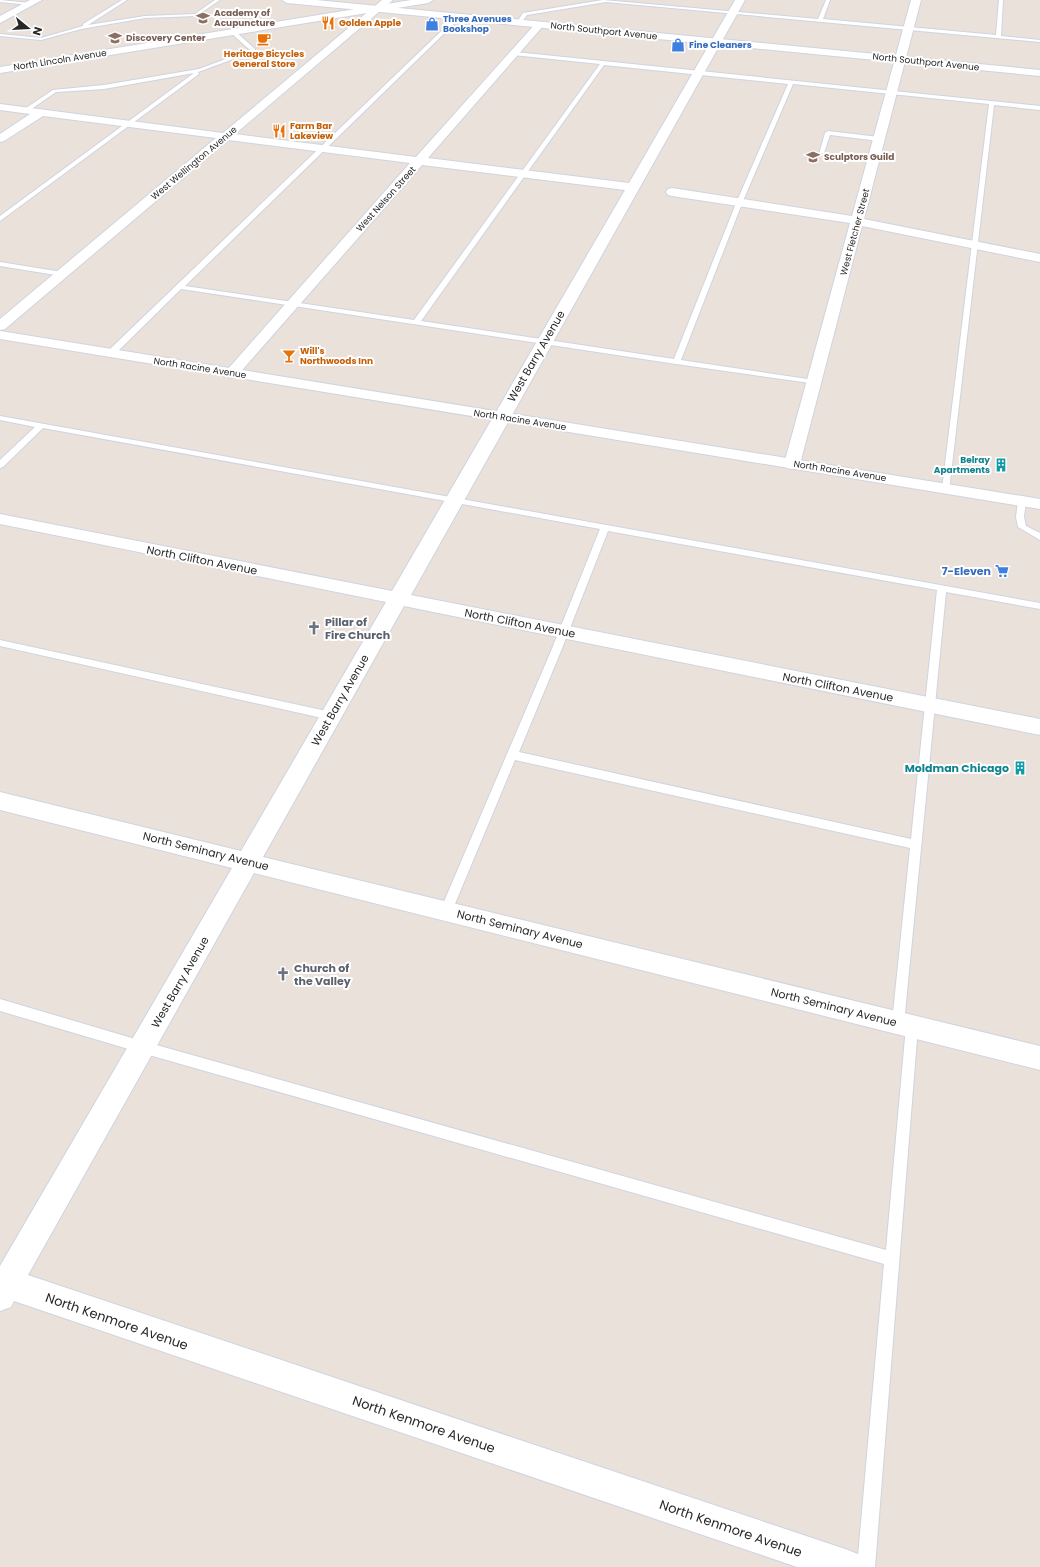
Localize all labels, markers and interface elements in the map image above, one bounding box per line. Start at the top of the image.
place label: Academy of Acupuncture [214,7,275,29]
north arrow [8,8,48,48]
school or university icon: Academy of Acupuncture [195,10,211,26]
place label: Three Avenues Bookshop [443,13,512,35]
restaurant icon: Golden Apple [320,15,336,31]
shop icon: Three Avenues Bookshop [424,16,440,32]
place label: Golden Apple [339,17,401,29]
street label: North Southport Avenue [550,19,658,43]
text: N [29,25,46,38]
school or university icon: Discovery Center [107,30,123,46]
cafe icon: Heritage Bicycles General Store [256,31,272,47]
place label: Discovery Center [126,32,206,44]
shop icon: Fine Cleaners [670,37,686,53]
place label: Fine Cleaners [689,39,752,51]
street label: North Lincoln Avenue [13,47,108,73]
place label: Heritage Bicycles General Store [224,48,304,70]
street label: North Southport Avenue [872,50,980,74]
place label: Farm Bar Lakeview [290,120,333,142]
street label: West Wellington Avenue [149,123,240,202]
restaurant icon: Farm Bar Lakeview [271,123,287,139]
school or university icon: Sculptors Guild [805,149,821,165]
place label: Sculptors Guild [824,151,894,163]
street label: West Nelson Street [353,164,419,234]
street label: West Fletcher Street [838,187,872,277]
street label: West Barry Avenue [503,307,569,405]
place label: Will's Northwoods Inn [300,345,373,367]
bar icon: Will's Northwoods Inn [281,348,297,364]
street label: North Racine Avenue [153,355,248,381]
street label: North Racine Avenue [473,407,568,433]
place label: Belray Apartments [934,454,990,476]
building icon: Belray Apartments [993,457,1009,473]
street label: North Racine Avenue [793,458,888,484]
street label: North Clifton Avenue [145,541,259,579]
place label: 7-Eleven [942,563,991,579]
supermarket icon: 7-Eleven [994,563,1010,579]
street label: North Clifton Avenue [463,604,577,642]
place label: Pillar of Fire Church [325,614,390,643]
church icon: Pillar of Fire Church [306,620,322,636]
street label: West Barry Avenue [307,651,373,749]
street label: North Clifton Avenue [781,668,895,706]
place label: Moldman Chicago [905,760,1009,776]
building icon: Moldman Chicago [1012,760,1028,776]
street label: North Seminary Avenue [141,828,271,874]
street label: North Seminary Avenue [455,906,585,952]
street label: West Barry Avenue [147,933,213,1031]
place label: Church of the Valley [294,960,351,989]
church icon: Church of the Valley [275,966,291,982]
street label: North Seminary Avenue [769,984,899,1030]
street label: North Kenmore Avenue [43,1288,191,1355]
street label: North Kenmore Avenue [350,1391,498,1458]
street label: North Kenmore Avenue [657,1495,805,1562]

